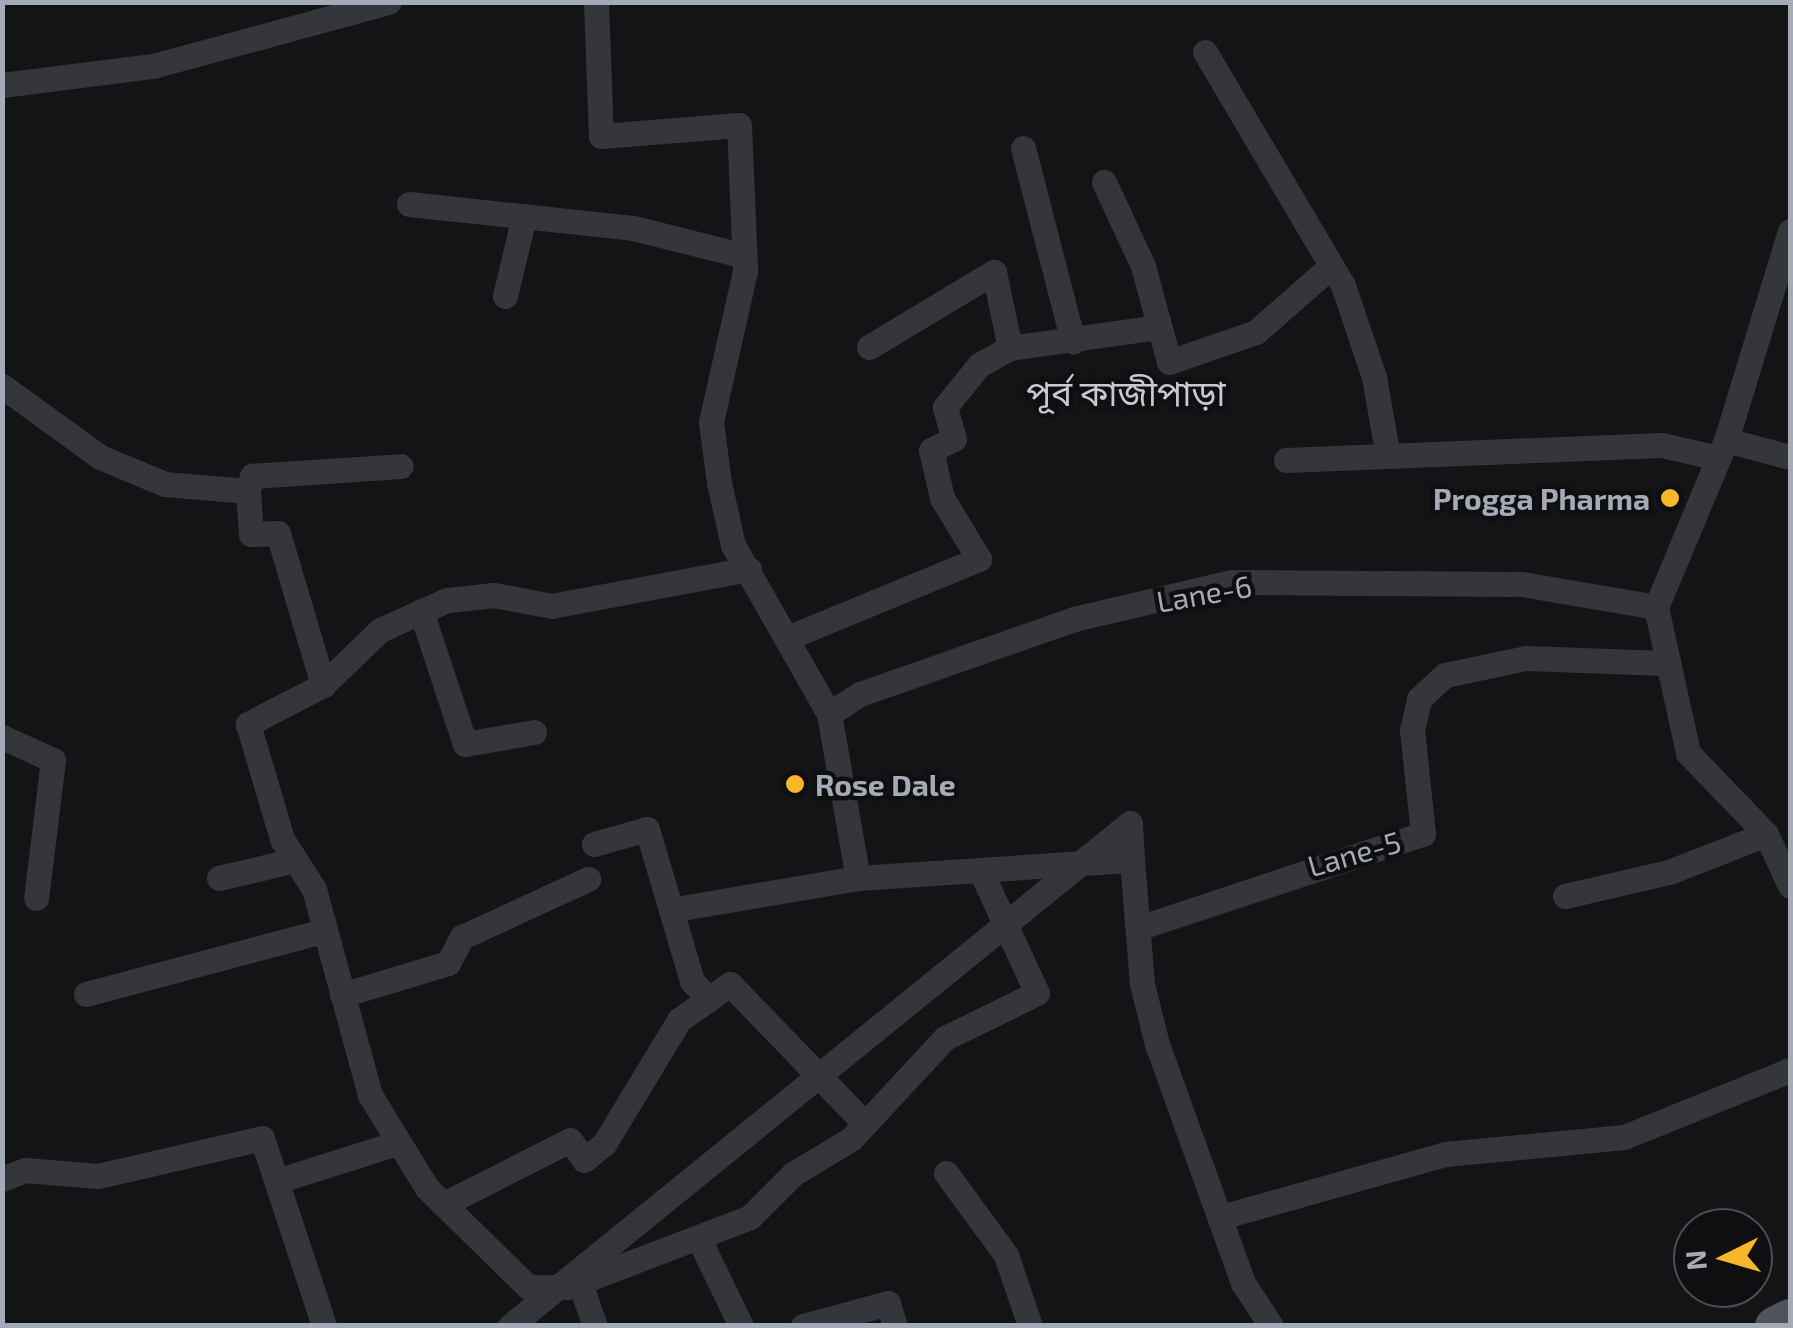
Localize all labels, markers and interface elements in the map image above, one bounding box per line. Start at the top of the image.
district label: পূর্ব কাজীপাড়া [1026,371,1226,413]
place label: Progga Pharma [1433,480,1650,516]
marker: Progga Pharma [1659,487,1681,509]
street label: Lane-6 [1154,567,1254,619]
place label: Rose Dale [815,766,956,802]
marker: Rose Dale [784,773,806,795]
street label: Lane-5 [1303,823,1405,883]
north arrow [1673,1208,1773,1308]
text: N [1677,1249,1713,1272]

